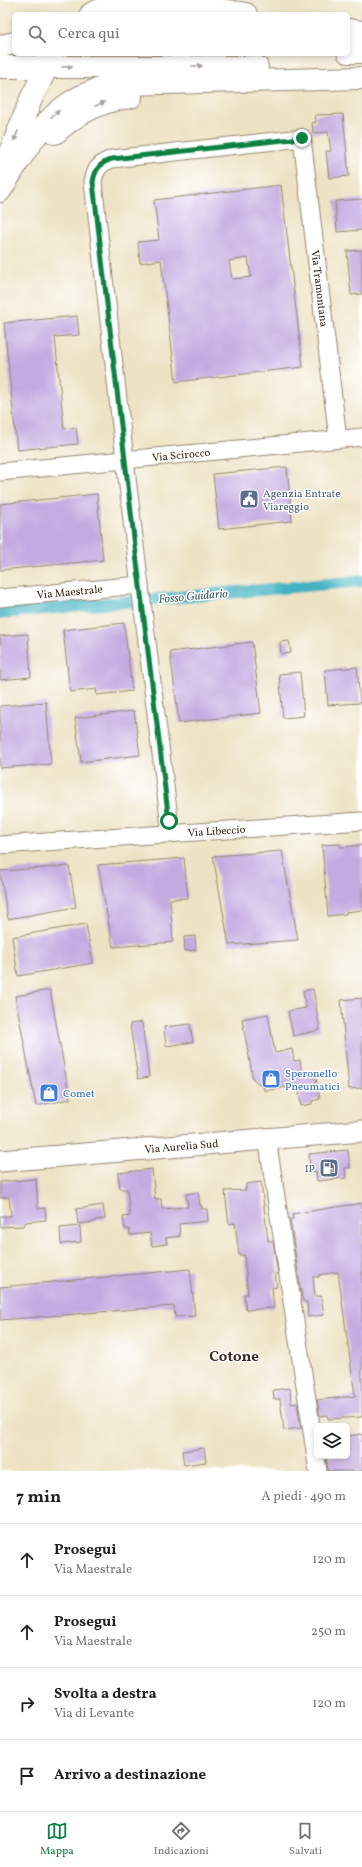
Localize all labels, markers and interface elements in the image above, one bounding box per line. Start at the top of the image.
search box [12,12,350,56]
icon: search [26,23,48,45]
text: Cerca qui [58,24,120,45]
one-way arrow [191,63,204,69]
one-way arrow [61,64,74,70]
one-way arrow [95,101,107,107]
one-way arrow [50,109,60,118]
route end [293,129,311,147]
one-way arrow [12,131,18,143]
street label: Via Tramontana [306,249,331,328]
street label: Via Scirocco [151,446,211,466]
place label: Agenzia Entrate Viareggio [263,487,341,515]
public building icon: Agenzia Entrate Viareggio [238,488,260,510]
street label: Via Maestrale [36,582,103,604]
water label: Fosso Guidario [158,586,229,608]
route start [160,812,178,830]
street label: Via Libeccio [187,823,246,842]
place label: Speronello Pneumatici [285,1067,340,1095]
shop icon: Speronello Pneumatici [260,1068,282,1090]
shop icon: Comet [38,1082,60,1104]
place label: Comet [63,1087,95,1102]
street label: Via Aurelia Sud [144,1137,219,1158]
fuel station icon: IP [318,1157,340,1179]
place label: IP [305,1162,315,1177]
district label: Cotone [209,1347,259,1368]
map controls [314,1423,350,1459]
button: layers [314,1423,350,1459]
text: 7 min [16,1486,61,1509]
text: A piedi · 490 m [261,1488,346,1506]
text: Prosegui [54,1540,117,1561]
icon: ahead [16,1549,38,1571]
text: 120 m [312,1551,346,1569]
text: Via Maestrale [54,1561,132,1579]
text: Prosegui [54,1612,117,1633]
icon: ahead [16,1621,38,1643]
text: 250 m [311,1623,346,1641]
text: Via Maestrale [54,1633,132,1651]
text: Svolta a destra [54,1684,157,1705]
icon: right [16,1693,38,1715]
text: 120 m [312,1695,346,1713]
text: Via di Levante [54,1705,134,1723]
icon: arrive [16,1765,38,1787]
text: Arrivo a destinazione [54,1765,206,1786]
tab: Mappa [40,1820,74,1859]
tab: Indicazioni [154,1820,209,1859]
tab: Salvati [289,1820,322,1859]

